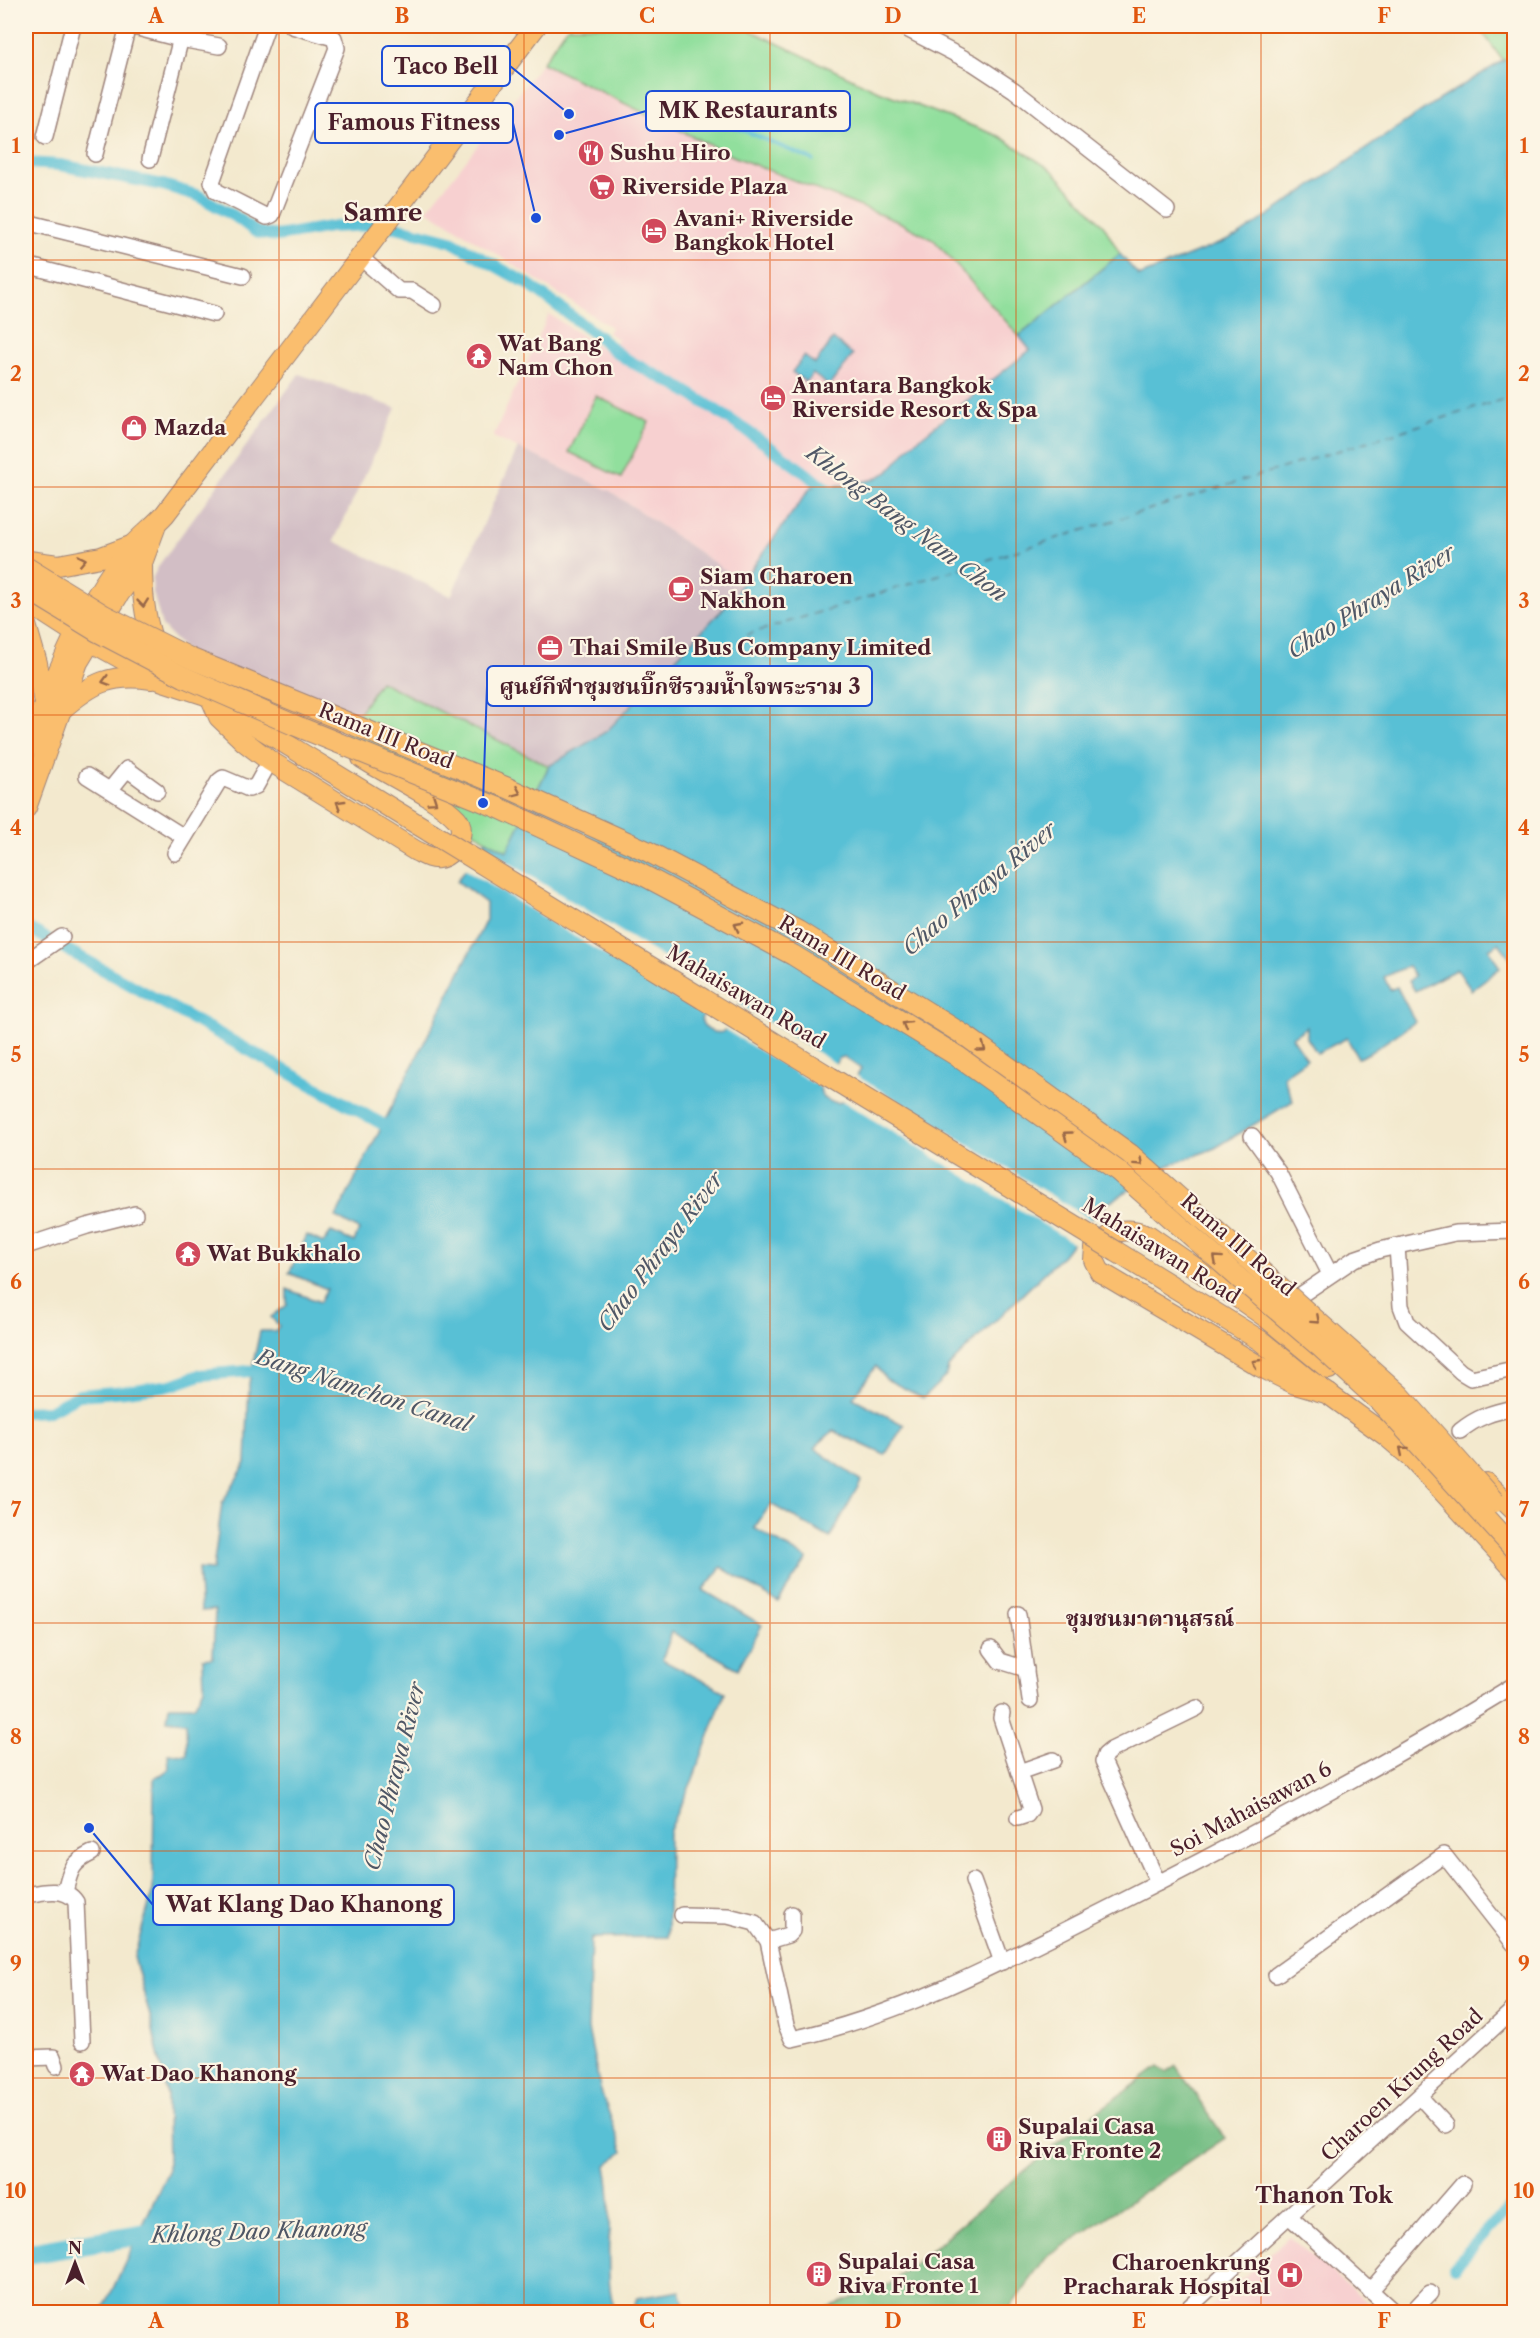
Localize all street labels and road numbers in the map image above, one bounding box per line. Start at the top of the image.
street label: Rama III Road [315,697,458,774]
street label: Rama III Road [774,910,910,1005]
street label: Mahaisawan Road [662,939,830,1054]
street label: Rama III Road [1176,1188,1301,1301]
street label: Mahaisawan Road [1078,1192,1245,1309]
street label: Soi Mahaisawan 6 [1166,1756,1336,1862]
street label: Charoen Krung Road [1316,2003,1488,2166]

